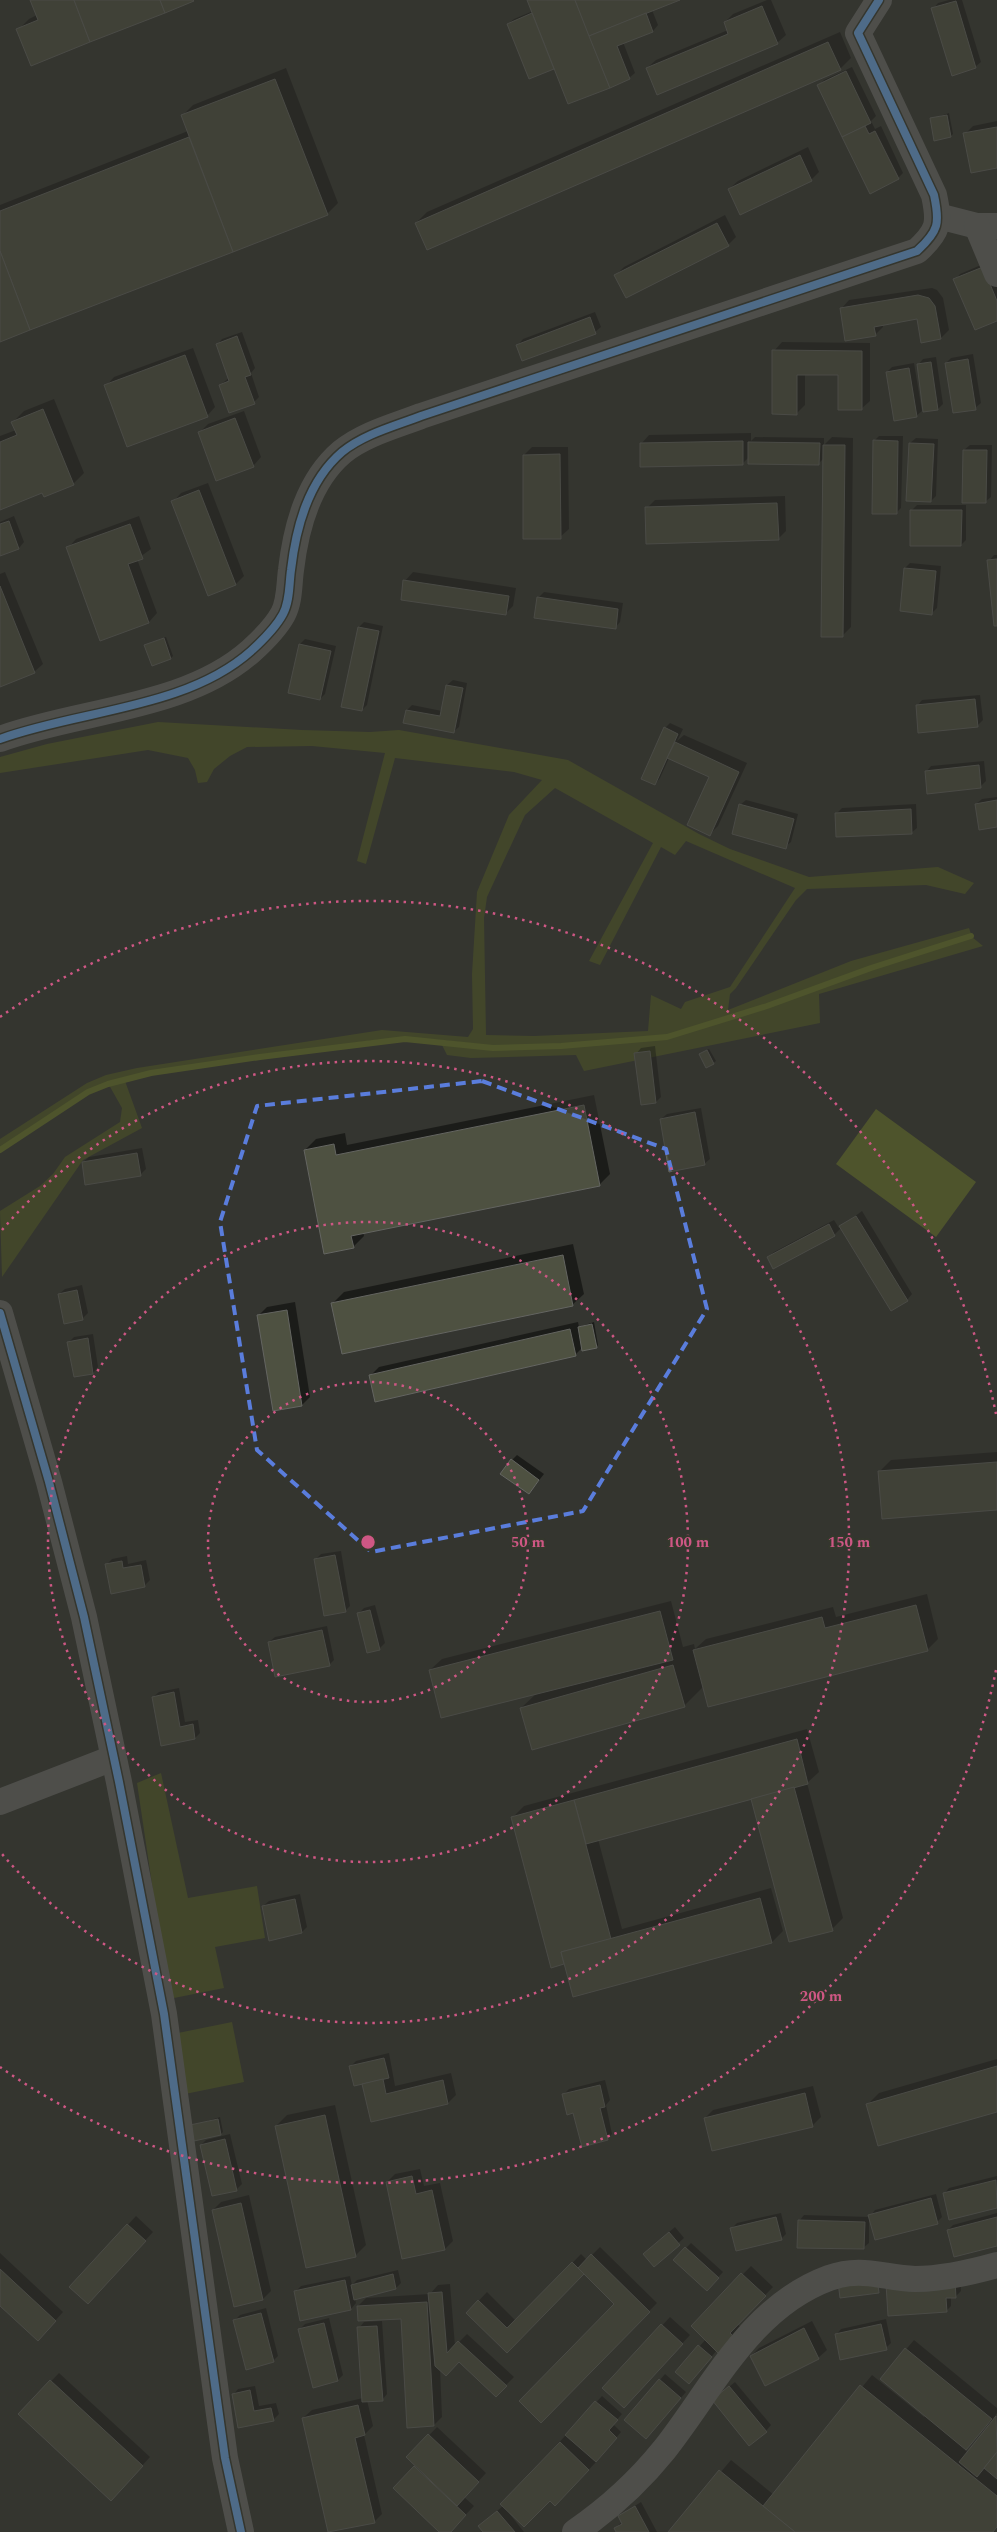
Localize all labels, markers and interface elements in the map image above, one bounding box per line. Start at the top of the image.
text: 50 m [511,1531,546,1554]
text: 100 m [667,1531,710,1554]
text: 150 m [828,1531,871,1554]
centre of rings [359,1533,377,1551]
text: 200 m [800,1985,843,2008]

